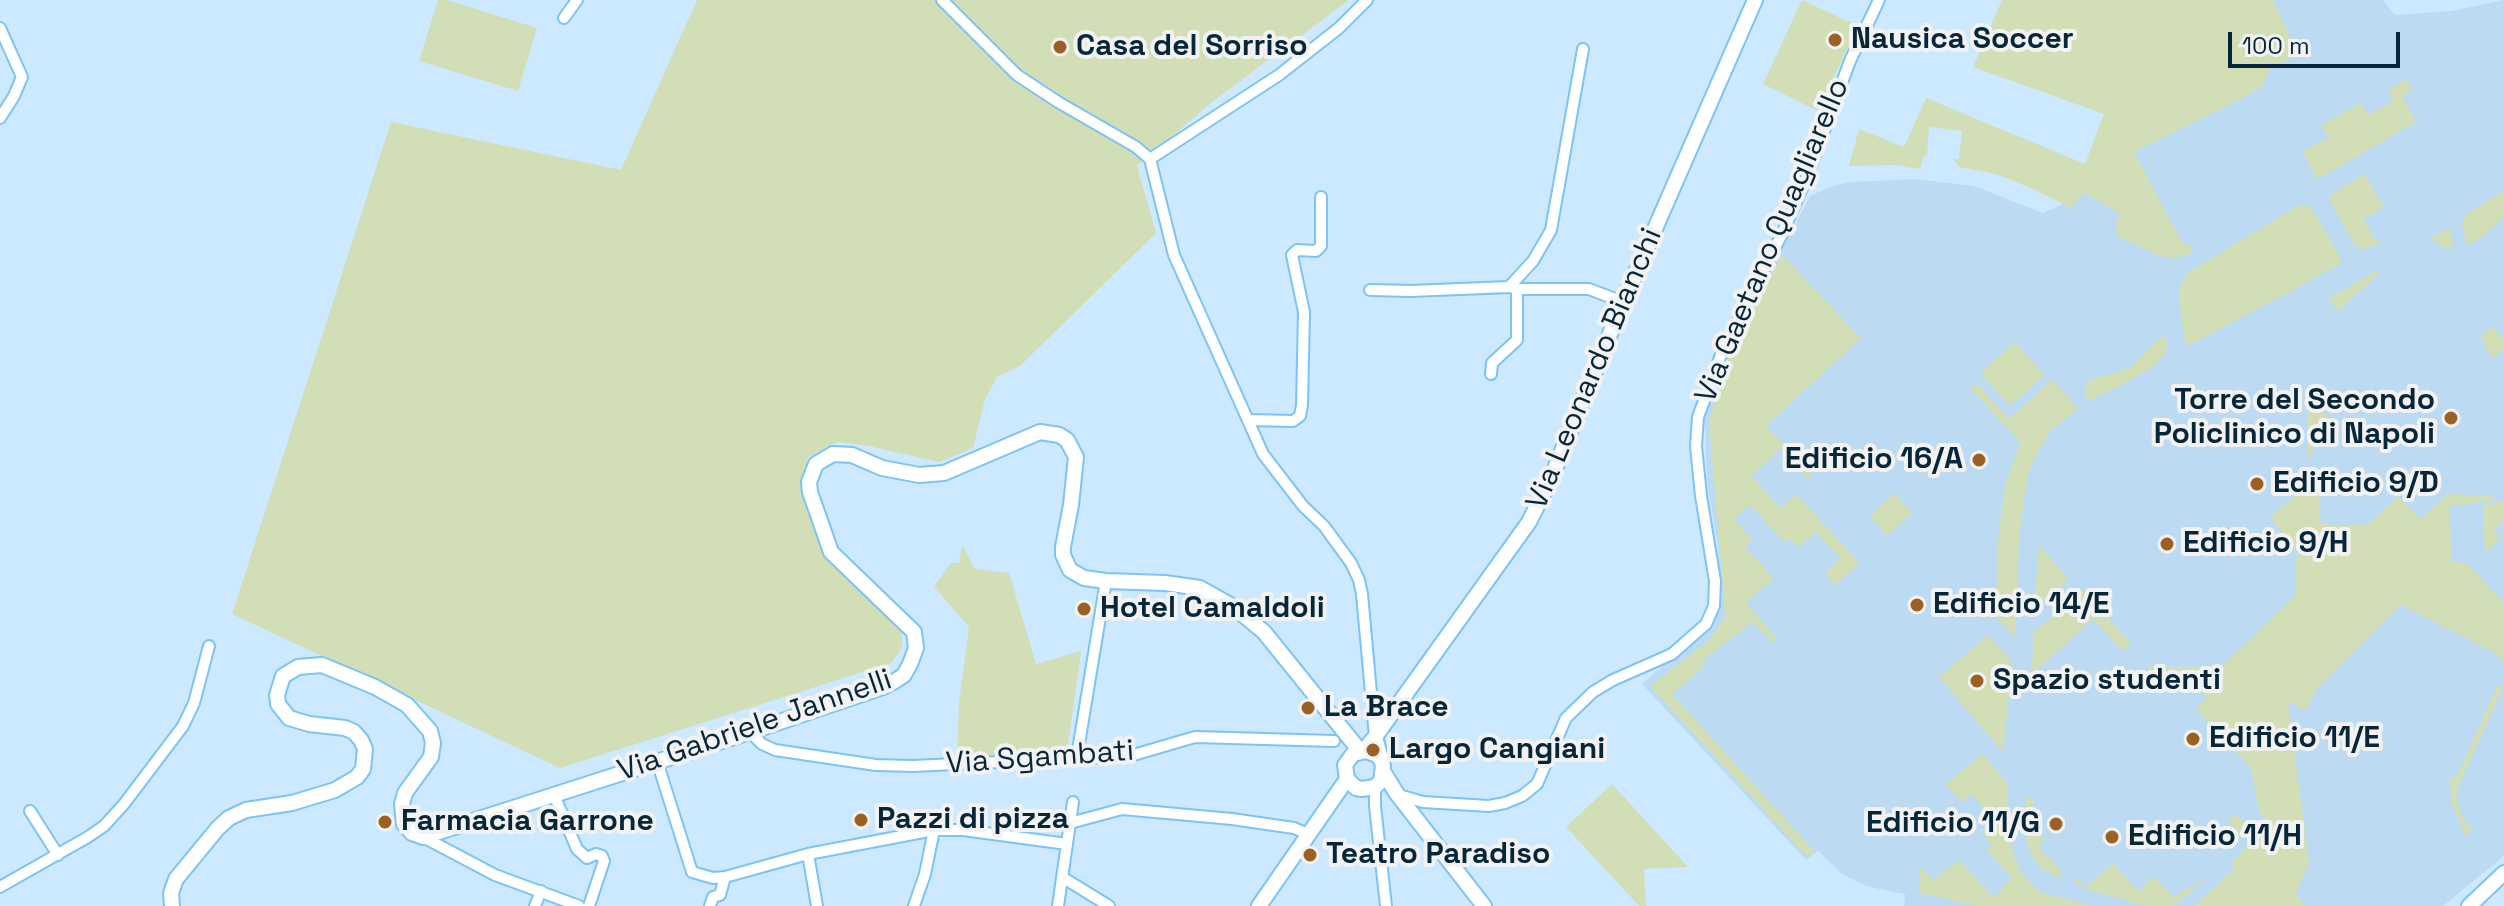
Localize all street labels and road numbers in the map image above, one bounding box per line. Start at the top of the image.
street label: Via Gaetano Quagliarello [1688,74,1858,408]
street label: Via Leonardo Bianchi [1519,223,1671,515]
street label: Via Gabriele Jannelli [613,662,897,790]
street label: Via Sgambati [945,733,1135,783]

